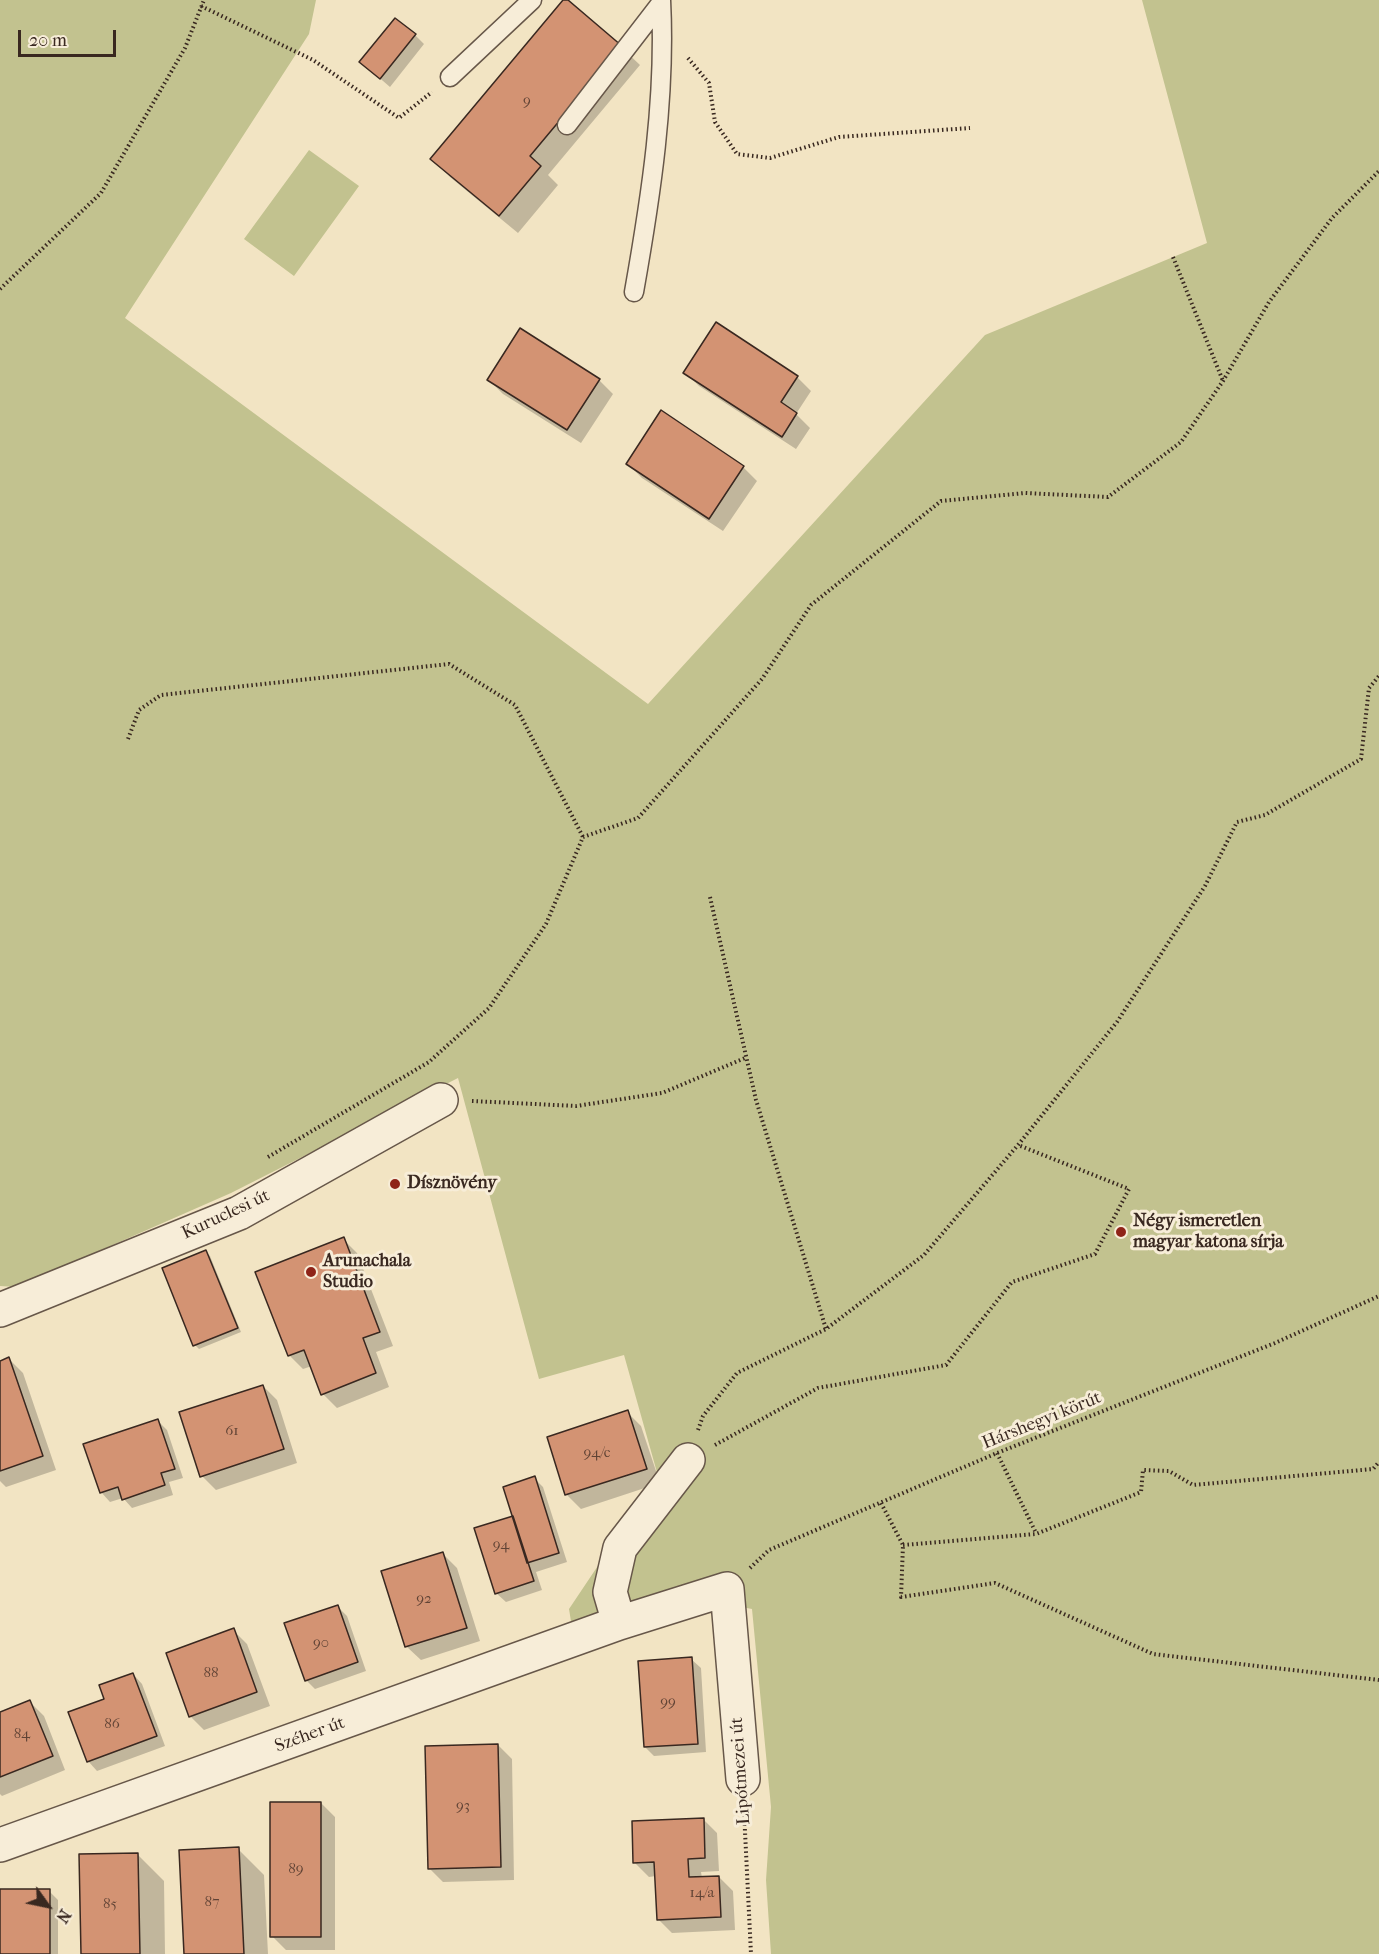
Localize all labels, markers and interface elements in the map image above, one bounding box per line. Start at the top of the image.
scale bar [21,18,118,56]
text: 20 m [29,30,67,51]
house number: 9 [523,92,531,110]
place label: Dísznövény [407,1173,497,1195]
marker: Dísznövény [388,1177,402,1191]
street label: Kuruclesi út [179,1185,273,1245]
place label: Négy ismeretlen magyar katona sírja [1133,1211,1284,1254]
marker: Négy ismeretlen magyar katona sírja [1114,1225,1128,1239]
place label: Arunachala Studio [323,1251,411,1294]
marker: Arunachala Studio [304,1265,318,1279]
street label: Hárshegyi körút [979,1387,1105,1455]
house number: 61 [225,1422,239,1440]
house number: 94/c [584,1444,610,1462]
house number: 94 [493,1536,509,1554]
house number: 92 [416,1590,432,1608]
house number: 90 [313,1634,329,1652]
house number: 88 [203,1664,219,1682]
house number: 99 [660,1693,676,1711]
street label: Széher út [272,1712,348,1758]
house number: 86 [104,1715,120,1733]
street label: Lipótmezei út [726,1716,756,1826]
house number: 84 [14,1725,30,1743]
house number: 93 [456,1797,470,1815]
house number: 89 [288,1860,304,1878]
north arrow [18,1876,78,1936]
house number: 14/a [690,1884,714,1902]
house number: 87 [205,1893,219,1911]
house number: 85 [103,1895,117,1913]
text: N [52,1906,75,1926]

